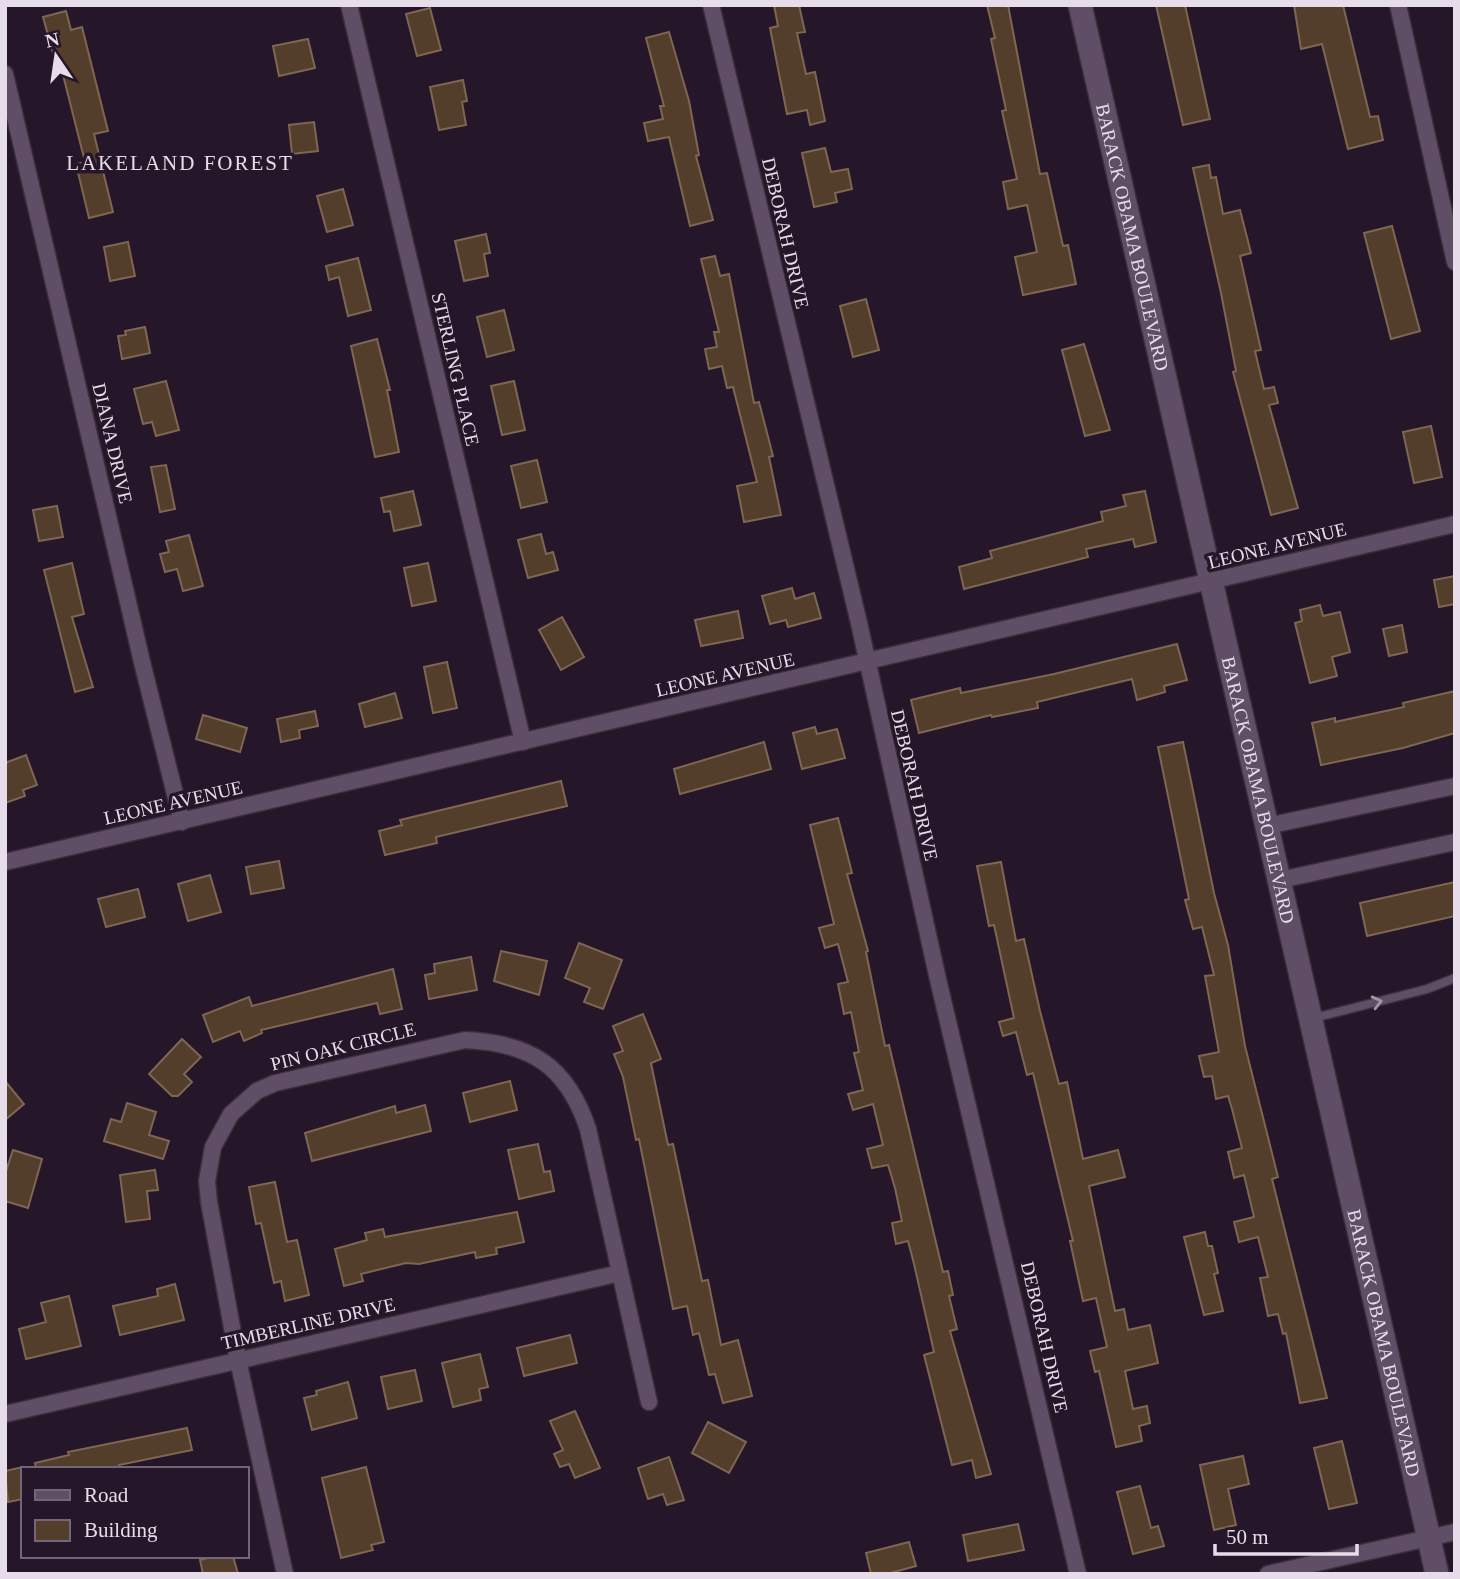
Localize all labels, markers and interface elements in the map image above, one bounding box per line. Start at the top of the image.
north arrow [21,21,91,91]
text: N [43,28,62,52]
street label: BARACK OBAMA BOULEVARD [1092,102,1173,373]
district label: LAKELAND FOREST [66,151,294,175]
street label: DEBORAH DRIVE [758,155,813,311]
street label: STERLING PLACE [428,290,483,448]
street label: DIANA DRIVE [88,381,137,505]
street label: LEONE AVENUE [1206,518,1348,573]
street label: LEONE AVENUE [654,648,796,701]
street label: BARACK OBAMA BOULEVARD [1218,654,1299,926]
street label: DEBORAH DRIVE [887,707,942,863]
street label: LEONE AVENUE [102,776,244,829]
one-way arrow [1371,996,1383,1010]
street label: PIN OAK CIRCLE [268,1018,418,1075]
street label: BARACK OBAMA BOULEVARD [1343,1207,1424,1479]
street label: DEBORAH DRIVE [1017,1259,1072,1415]
street label: TIMBERLINE DRIVE [219,1293,397,1354]
legend [21,1467,248,1558]
text: Road [84,1483,129,1507]
scale bar [1215,1512,1357,1556]
text: Building [84,1518,158,1542]
text: 50 m [1226,1525,1269,1549]

